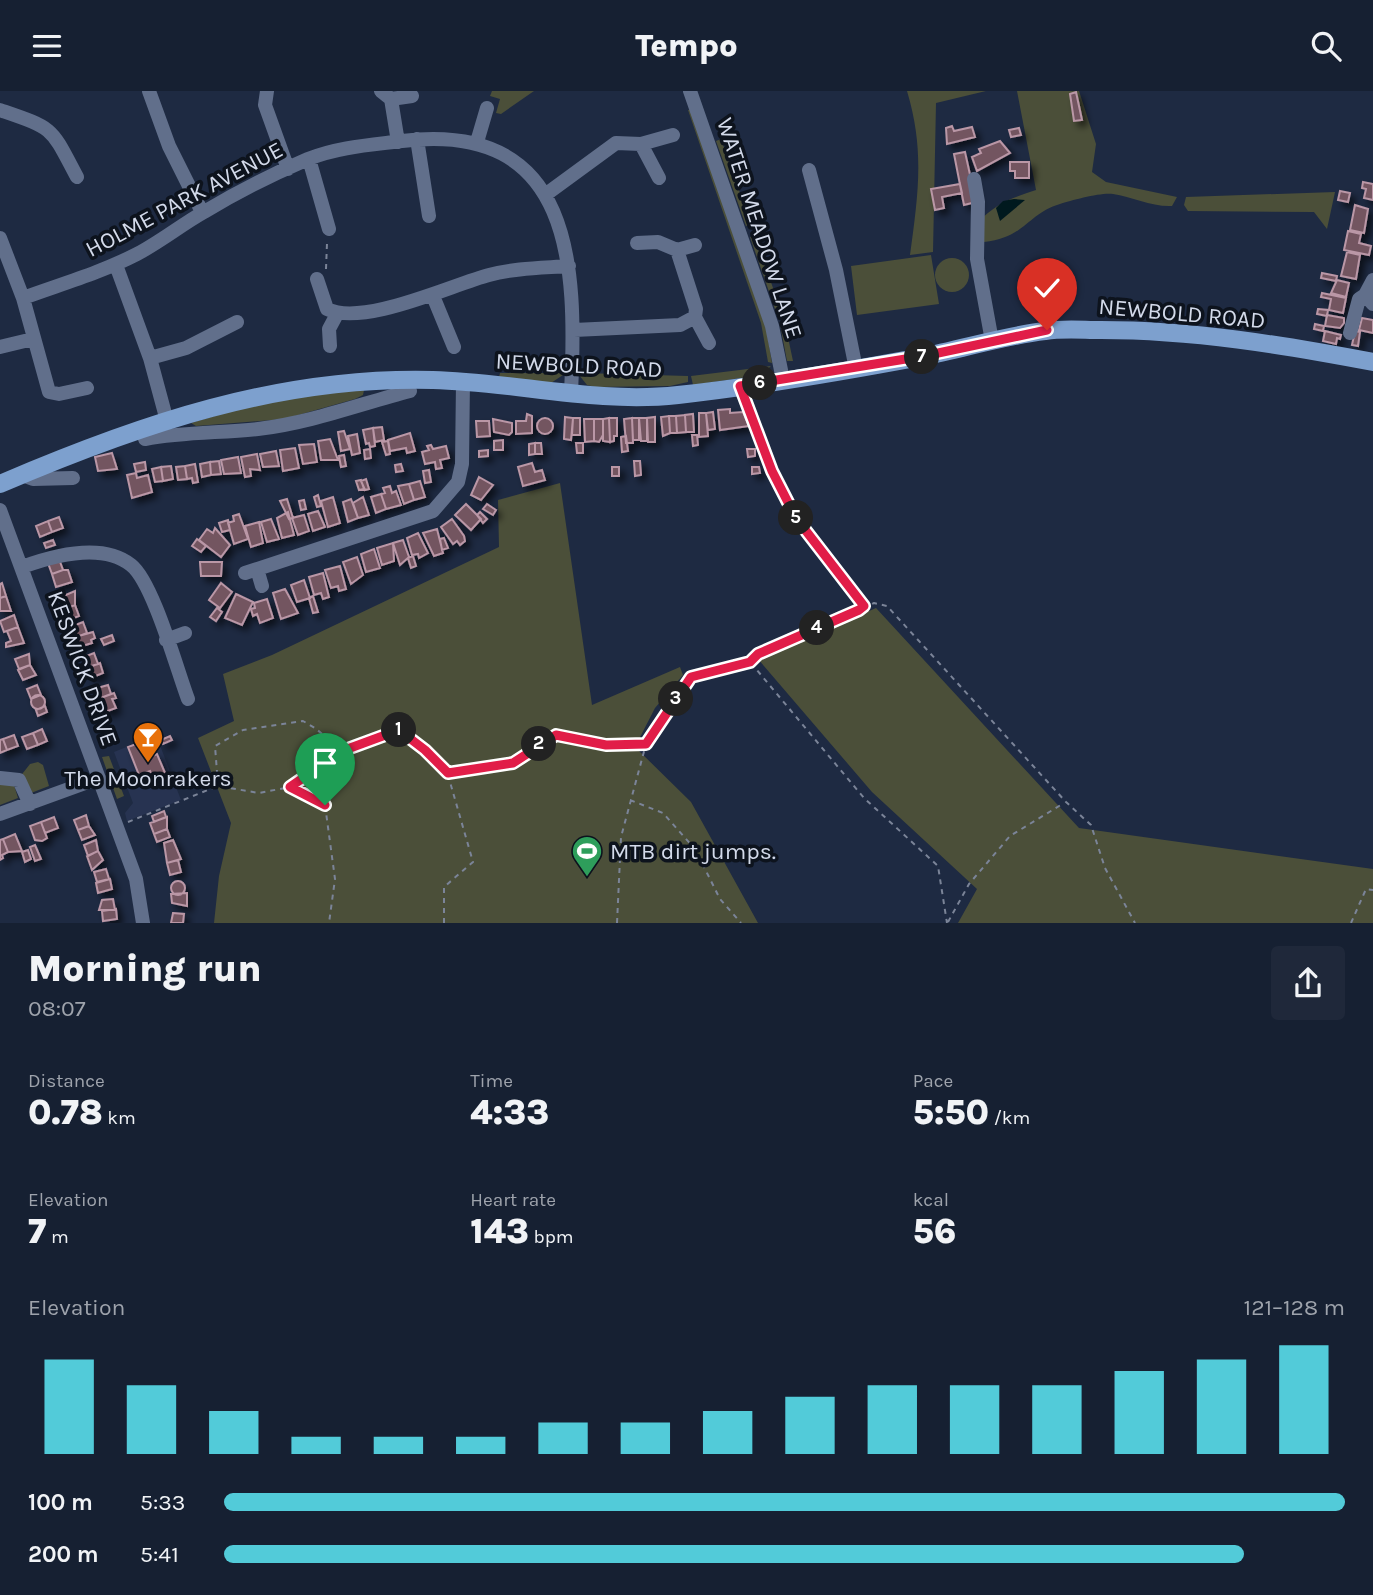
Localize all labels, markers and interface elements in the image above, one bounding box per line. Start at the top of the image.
icon: menu [28,27,66,65]
text: Tempo [635,27,738,64]
icon: search [1307,27,1345,65]
street label: WATER MEADOW LANE [711,114,808,342]
street label: HOLME PARK AVENUE [81,136,287,263]
pin [1017,258,1077,330]
icon: check [1028,269,1066,307]
street label: NEWBOLD ROAD [1098,293,1266,334]
pin: 7 [904,339,940,375]
text: 7 [917,345,926,367]
street label: NEWBOLD ROAD [495,348,663,383]
pin: 6 [742,365,778,401]
text: 6 [754,371,765,393]
pin: 5 [778,501,814,535]
text: 5 [790,506,801,528]
street label: KESWICK DRIVE [42,587,123,749]
pin: 4 [800,611,834,645]
text: 4 [811,616,822,638]
pin: 3 [658,681,694,717]
text: 3 [670,687,681,709]
pin: 1 [382,713,416,747]
text: 1 [395,718,402,740]
bar icon: The Moonrakers [131,720,165,764]
pin: 2 [522,727,556,761]
text: 2 [533,732,544,754]
pin [295,733,355,805]
icon: arrive [306,744,344,782]
place label: The Moonrakers [64,765,232,792]
sports icon: MTB dirt jumps. [570,834,604,878]
place label: MTB dirt jumps. [610,838,776,865]
text: Morning run [28,946,262,991]
button: share [1271,946,1345,1020]
text: 08:07 [28,995,86,1022]
text: Distance [28,1070,105,1092]
text: Time [470,1070,513,1092]
text: Pace [913,1070,953,1092]
text: 0.78 [28,1092,103,1133]
text: 4:33 [470,1092,549,1133]
text: 5:50 [913,1092,989,1133]
text: km [103,1107,136,1129]
text: /km [989,1107,1030,1129]
text: Elevation [28,1189,108,1211]
text: Heart rate [470,1189,556,1211]
text: kcal [913,1189,949,1211]
text: 7 [28,1211,46,1252]
text: 143 [470,1211,529,1252]
text: 56 [913,1211,956,1252]
text: m [46,1226,69,1248]
text: bpm [529,1226,574,1248]
text: Elevation [28,1294,125,1321]
text: 121–128 m [1244,1294,1345,1321]
text: 100 m [28,1489,93,1516]
text: 5:33 [140,1489,185,1516]
text: 200 m [28,1541,99,1568]
text: 5:41 [140,1541,179,1568]

